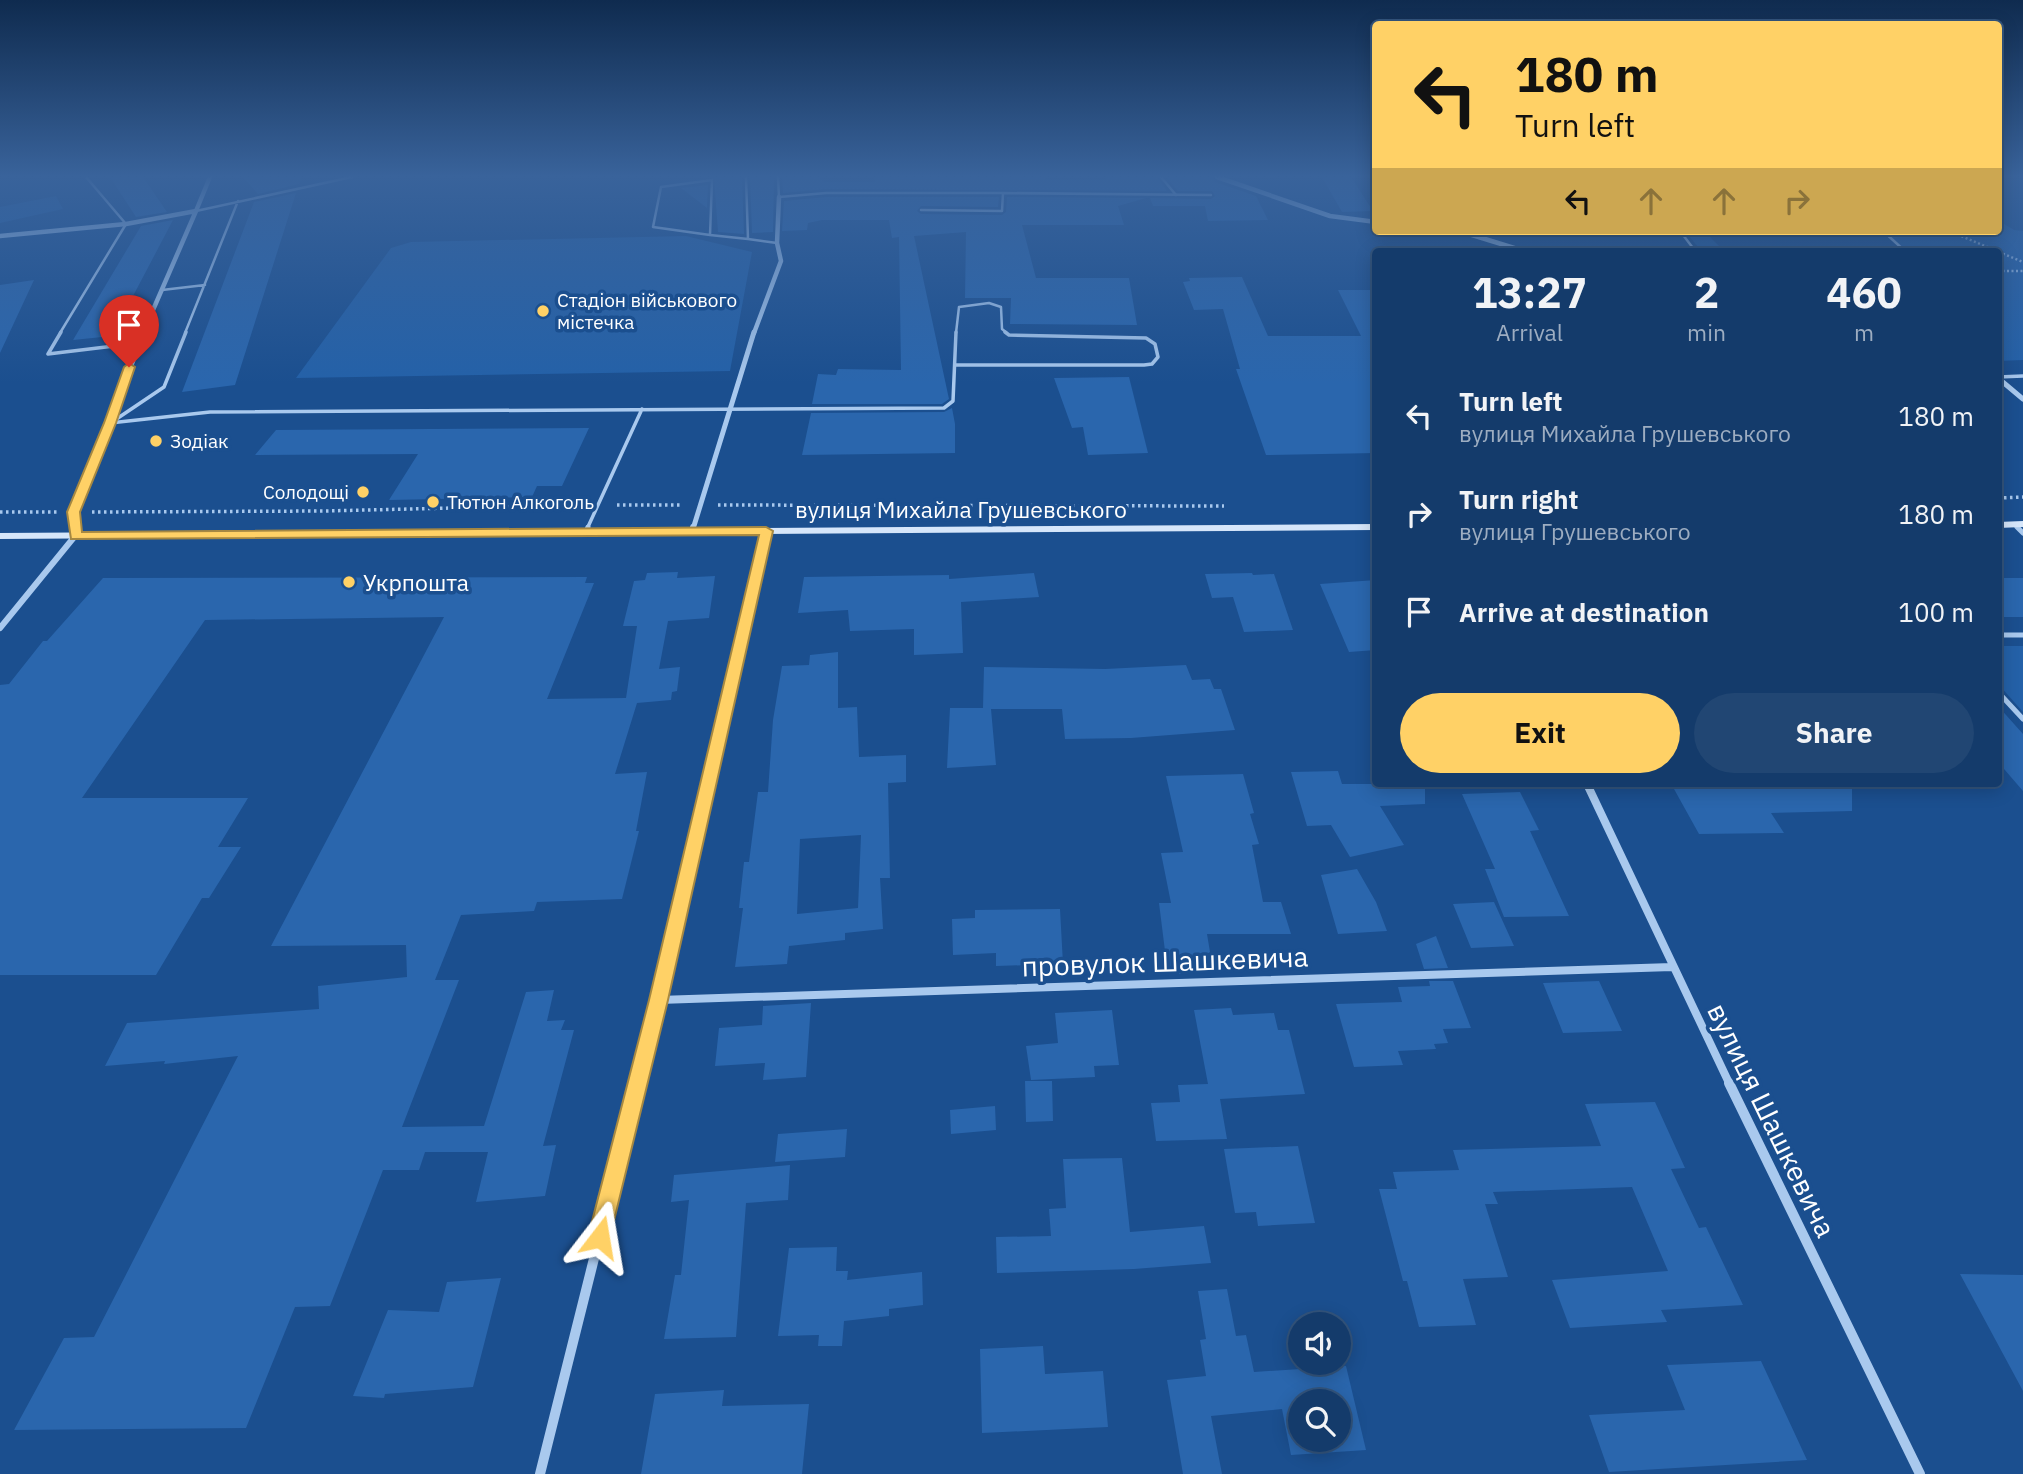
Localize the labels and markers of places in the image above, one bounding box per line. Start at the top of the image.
place label: Стадіон військового містечка [557,288,737,334]
pin [99,295,159,367]
marker: Стадіон військового містечка [535,303,551,319]
place label: Зодіак [170,429,229,453]
marker: Зодіак [148,433,164,449]
place label: Солодощі [263,480,349,504]
marker: Солодощі [355,484,371,500]
place label: Тютюн Алкоголь [447,490,594,514]
marker: Тютюн Алкоголь [425,494,441,510]
place label: Укрпошта [363,567,469,597]
marker: Укрпошта [341,574,357,590]

